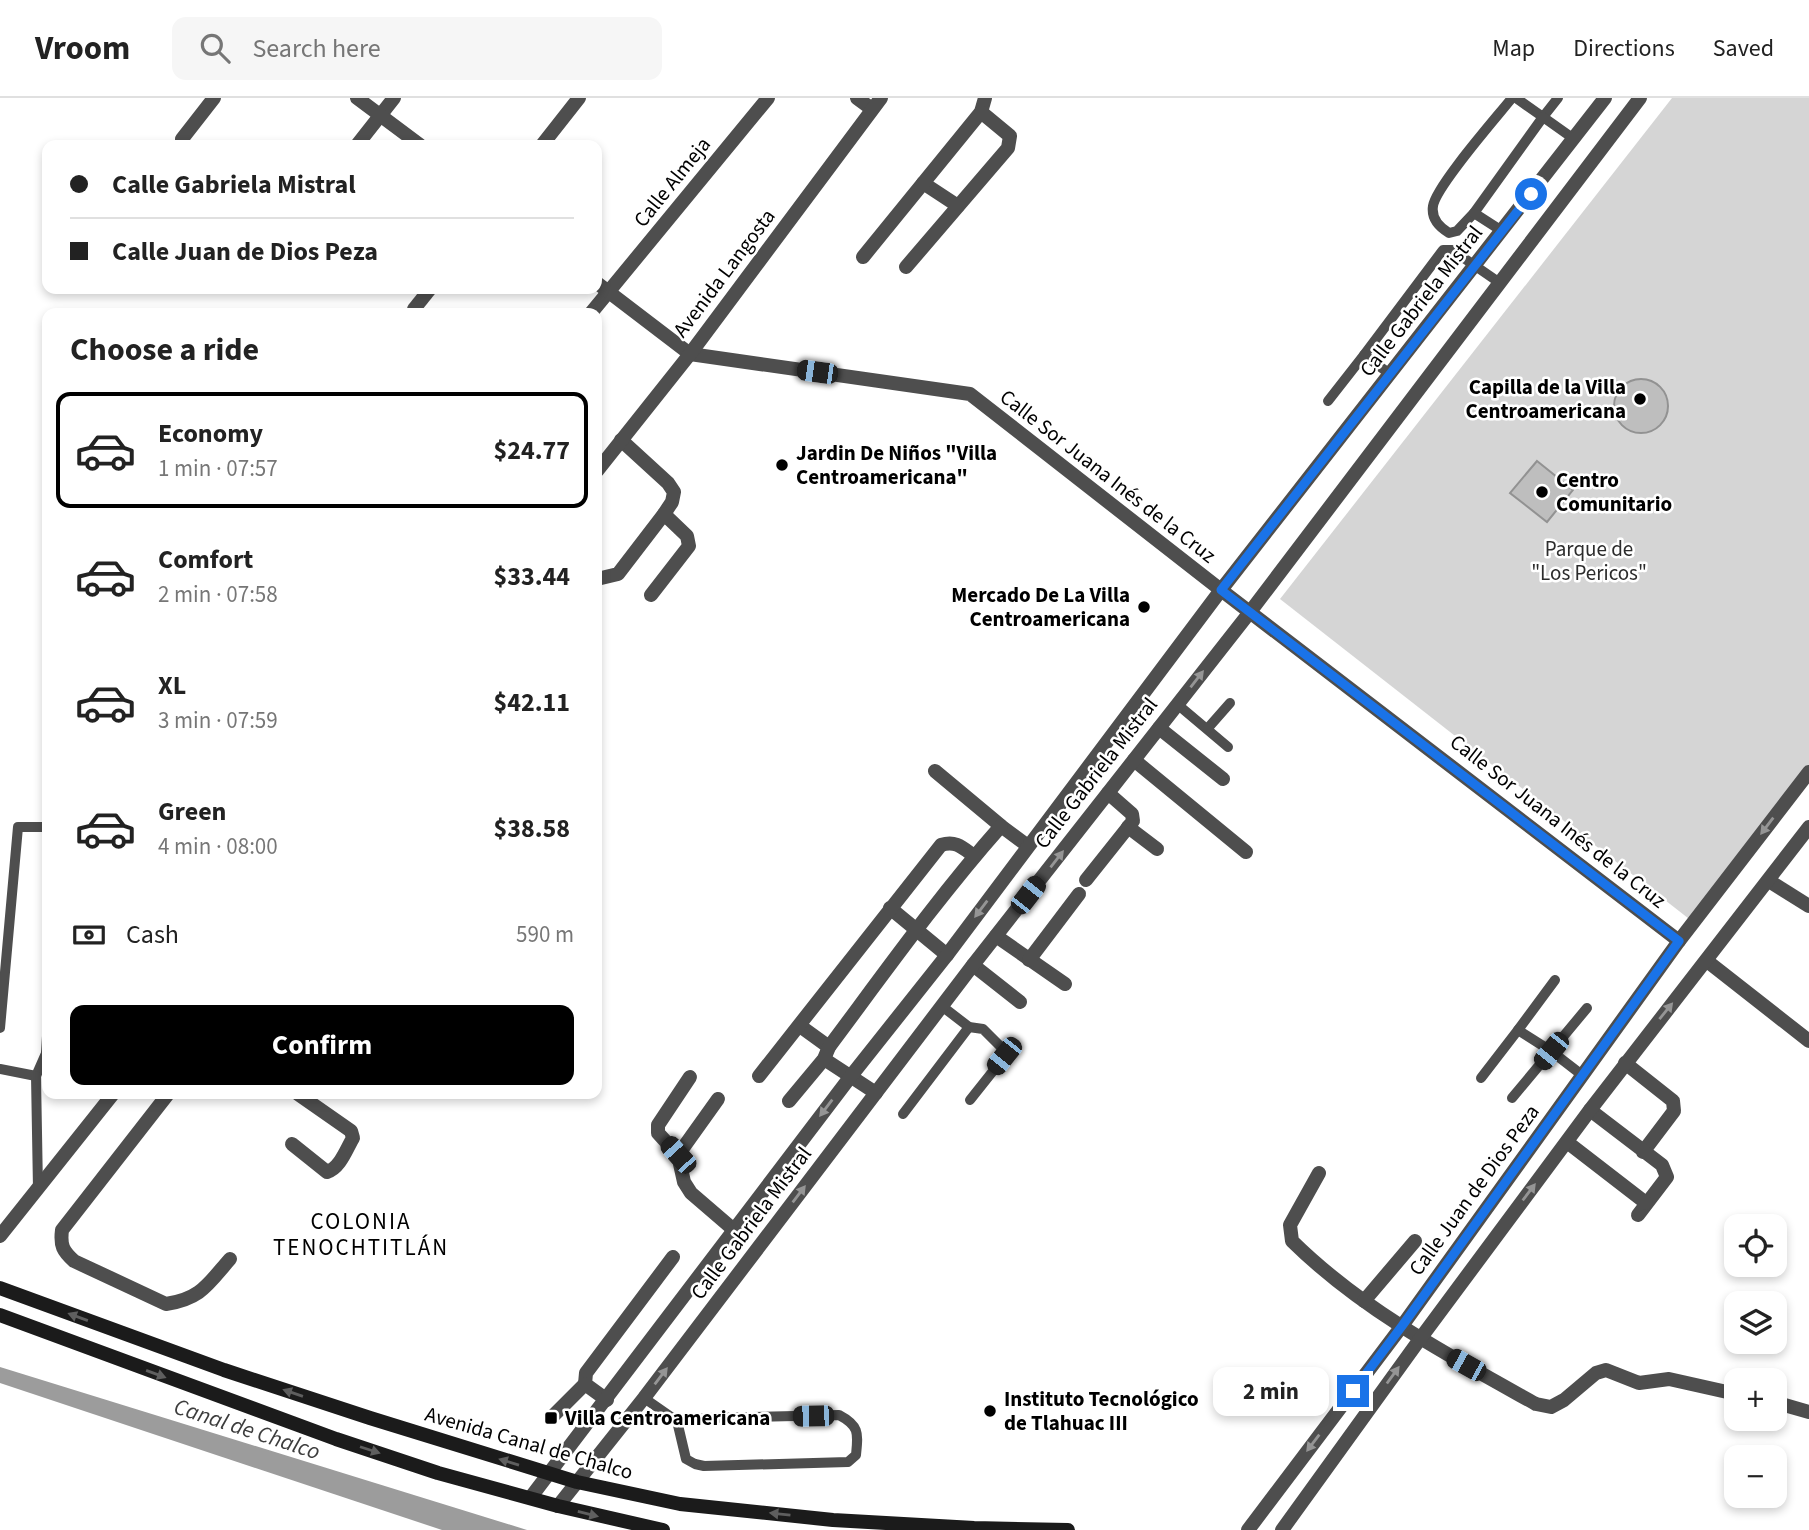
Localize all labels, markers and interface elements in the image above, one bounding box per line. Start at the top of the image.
search box [172,17,662,80]
text: Vroom [35,25,130,72]
icon: search [196,29,234,67]
text: Search here [252,30,381,67]
text: Map [1492,31,1535,66]
text: Directions [1573,31,1675,66]
text: Saved [1713,31,1774,66]
street label: Calle Almeja [626,130,718,234]
text: Calle Gabriela Mistral [112,166,356,203]
route start [1515,178,1547,210]
street label: Avenida Langosta [666,202,782,344]
street label: Calle Gabriela Mistral [1352,219,1490,383]
text: Calle Juan de Dios Peza [112,233,378,270]
text: Choose a ride [70,327,259,373]
car [795,359,840,385]
place label: Capilla de la Villa Centroamericana [1465,372,1626,426]
street label: Calle Sor Juana Inés de la Cruz [994,382,1222,570]
marker: Capilla de la Villa Centroamericana [1632,391,1648,407]
text: Economy [158,415,263,452]
icon: car [74,419,137,482]
text: $24.77 [494,432,570,469]
place label: Jardin De Niños "Villa Centroamericana" [796,438,997,492]
text: 1 min · 07:57 [158,452,278,485]
marker: Jardin De Niños "Villa Centroamericana" [774,457,790,473]
place label: Centro Comunitario [1556,465,1672,519]
marker: Centro Comunitario [1534,484,1550,500]
park label: Parque de "Los Pericos" [1531,534,1647,588]
text: Comfort [158,541,253,578]
icon: car [74,545,137,608]
text: $33.44 [494,558,570,595]
text: 2 min · 07:58 [158,578,278,611]
place label: Mercado De La Villa Centroamericana [951,580,1130,634]
marker: Mercado De La Villa Centroamericana [1136,599,1152,615]
text: XL [158,667,186,704]
icon: car [74,671,137,734]
one-way arrow [1189,671,1204,689]
text: $42.11 [494,684,570,721]
street label: Calle Gabriela Mistral [1027,691,1165,855]
text: 3 min · 07:59 [158,704,278,737]
street label: Calle Sor Juana Inés de la Cruz [1444,727,1672,915]
text: Green [158,793,226,830]
icon: car [74,797,137,860]
text: $38.58 [494,810,570,847]
one-way arrow [1761,817,1775,835]
text: 4 min · 08:00 [158,830,278,863]
one-way arrow [1049,850,1064,868]
car [1007,872,1050,918]
one-way arrow [973,900,988,918]
icon: cash [70,916,108,954]
text: Cash [126,916,179,953]
text: 590 m [516,918,574,951]
one-way arrow [1659,1003,1674,1021]
button: Confirm [70,1005,574,1085]
car [1530,1028,1573,1074]
car [983,1033,1026,1079]
street label: Calle Juan de Dios Peza [1402,1098,1546,1282]
one-way arrow [819,1099,834,1117]
car [657,1132,700,1178]
street label: Calle Gabriela Mistral [683,1140,819,1306]
one-way arrow [1522,1183,1536,1202]
one-way arrow [791,1186,806,1204]
district label: COLONIA TENOCHTITLÁN [273,1205,449,1264]
map controls [1724,1214,1787,1508]
button: locate [1724,1214,1787,1277]
button: layers [1724,1291,1787,1354]
one-way arrow [68,1311,89,1322]
car [1443,1346,1490,1384]
callout: 2 min [1213,1366,1328,1416]
one-way arrow [1386,1366,1400,1384]
one-way arrow [654,1367,669,1385]
button: + [1724,1368,1787,1431]
one-way arrow [145,1369,166,1380]
text: 2 min [1243,1375,1299,1408]
route end [1337,1375,1369,1407]
place label: Instituto Tecnológico de Tlahuac III [1004,1384,1199,1438]
one-way arrow [282,1387,303,1397]
water label: Canal de Chalco [170,1390,324,1468]
street label: Avenida Canal de Chalco [422,1399,636,1487]
place label: Villa Centroamericana [564,1403,770,1433]
marker: Instituto Tecnológico de Tlahuac III [982,1403,998,1419]
car [792,1405,835,1427]
marker: Villa Centroamericana [543,1410,559,1426]
one-way arrow [1306,1434,1320,1452]
button: − [1724,1445,1787,1508]
one-way arrow [359,1446,380,1456]
one-way arrow [499,1457,520,1467]
one-way arrow [577,1509,599,1520]
one-way arrow [769,1509,791,1520]

